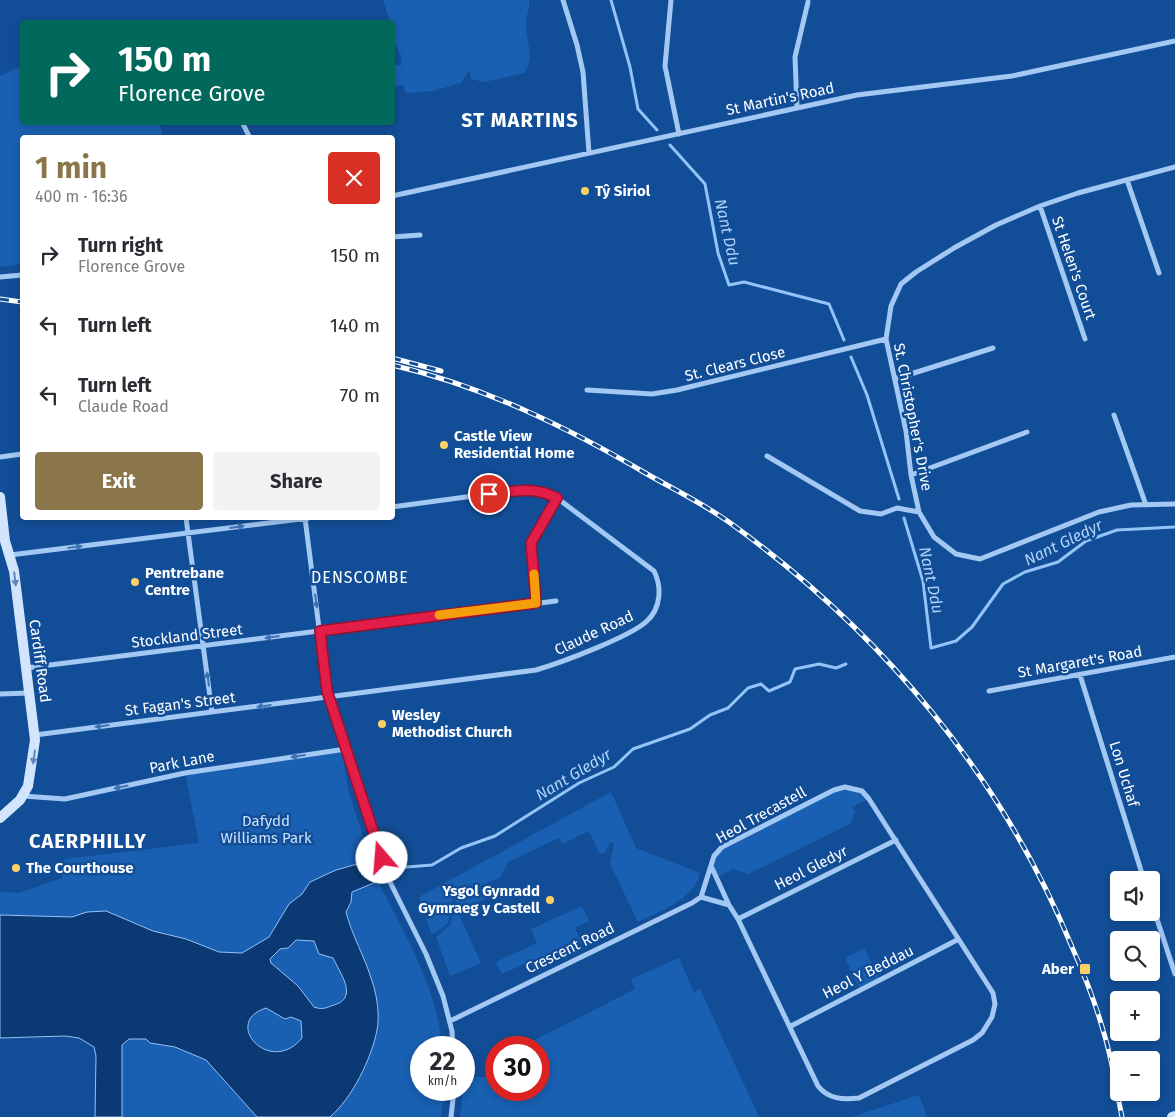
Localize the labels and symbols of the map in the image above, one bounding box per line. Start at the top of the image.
street label: St Martin's Road [724,79,836,119]
district label: ST MARTINS [461,108,579,132]
place label: Tŷ Siriol [595,182,651,200]
marker: Tŷ Siriol [579,185,591,197]
water label: Nant Ddu [711,197,744,267]
street label: St Helen's Court [1048,214,1100,323]
street label: St. Christopher's Drive [890,342,936,492]
street label: St. Clears Close [683,343,787,385]
place label: Castle View Residential Home [454,427,575,462]
marker: Castle View Residential Home [438,439,450,451]
pin [468,473,510,515]
water label: Nant Gledyr [1021,515,1106,570]
one-way arrow [229,523,245,531]
one-way arrow [68,543,84,551]
water label: Nant Ddu [915,545,948,615]
place label: Pentrebane Centre [145,564,224,599]
district label: DENSCOMBE [311,568,409,587]
one-way arrow [11,571,19,587]
marker: Pentrebane Centre [129,576,141,588]
one-way arrow [312,593,320,609]
street label: Claude Road [552,607,636,659]
street label: Cardiff Road [25,618,55,704]
street label: Stockland Street [130,620,244,652]
one-way arrow [263,634,279,642]
street label: St Margaret's Road [1016,642,1144,682]
one-way arrow [203,671,211,687]
street label: St Fagan's Street [124,688,237,720]
one-way arrow [255,702,271,710]
place label: Wesley Methodist Church [392,706,512,741]
marker: Wesley Methodist Church [376,718,388,730]
one-way arrow [94,722,110,730]
street label: Lon Uchaf [1105,739,1143,810]
water label: Nant Gledyr [532,744,615,804]
street label: Park Lane [148,747,216,777]
one-way arrow [30,750,38,766]
one-way arrow [290,752,306,760]
street label: Heol Trecastell [713,782,810,847]
one-way arrow [113,783,129,791]
park label: Dafydd Williams Park [220,812,312,847]
district label: CAERPHILLY [29,829,147,853]
position arrow [355,831,407,883]
street label: Heol Gledyr [771,842,851,894]
place label: The Courthouse [26,859,134,877]
marker: The Courthouse [10,862,22,874]
place label: Ysgol Gynradd Gymraeg y Castell [418,882,541,917]
marker: Ysgol Gynradd Gymraeg y Castell [544,894,556,906]
street label: Crescent Road [523,919,617,977]
street label: Heol Y Beddau [819,941,917,1003]
place label: Aber [1041,960,1075,978]
marker: Aber [1078,962,1092,976]
speed limit sign: 30 [485,1036,550,1101]

